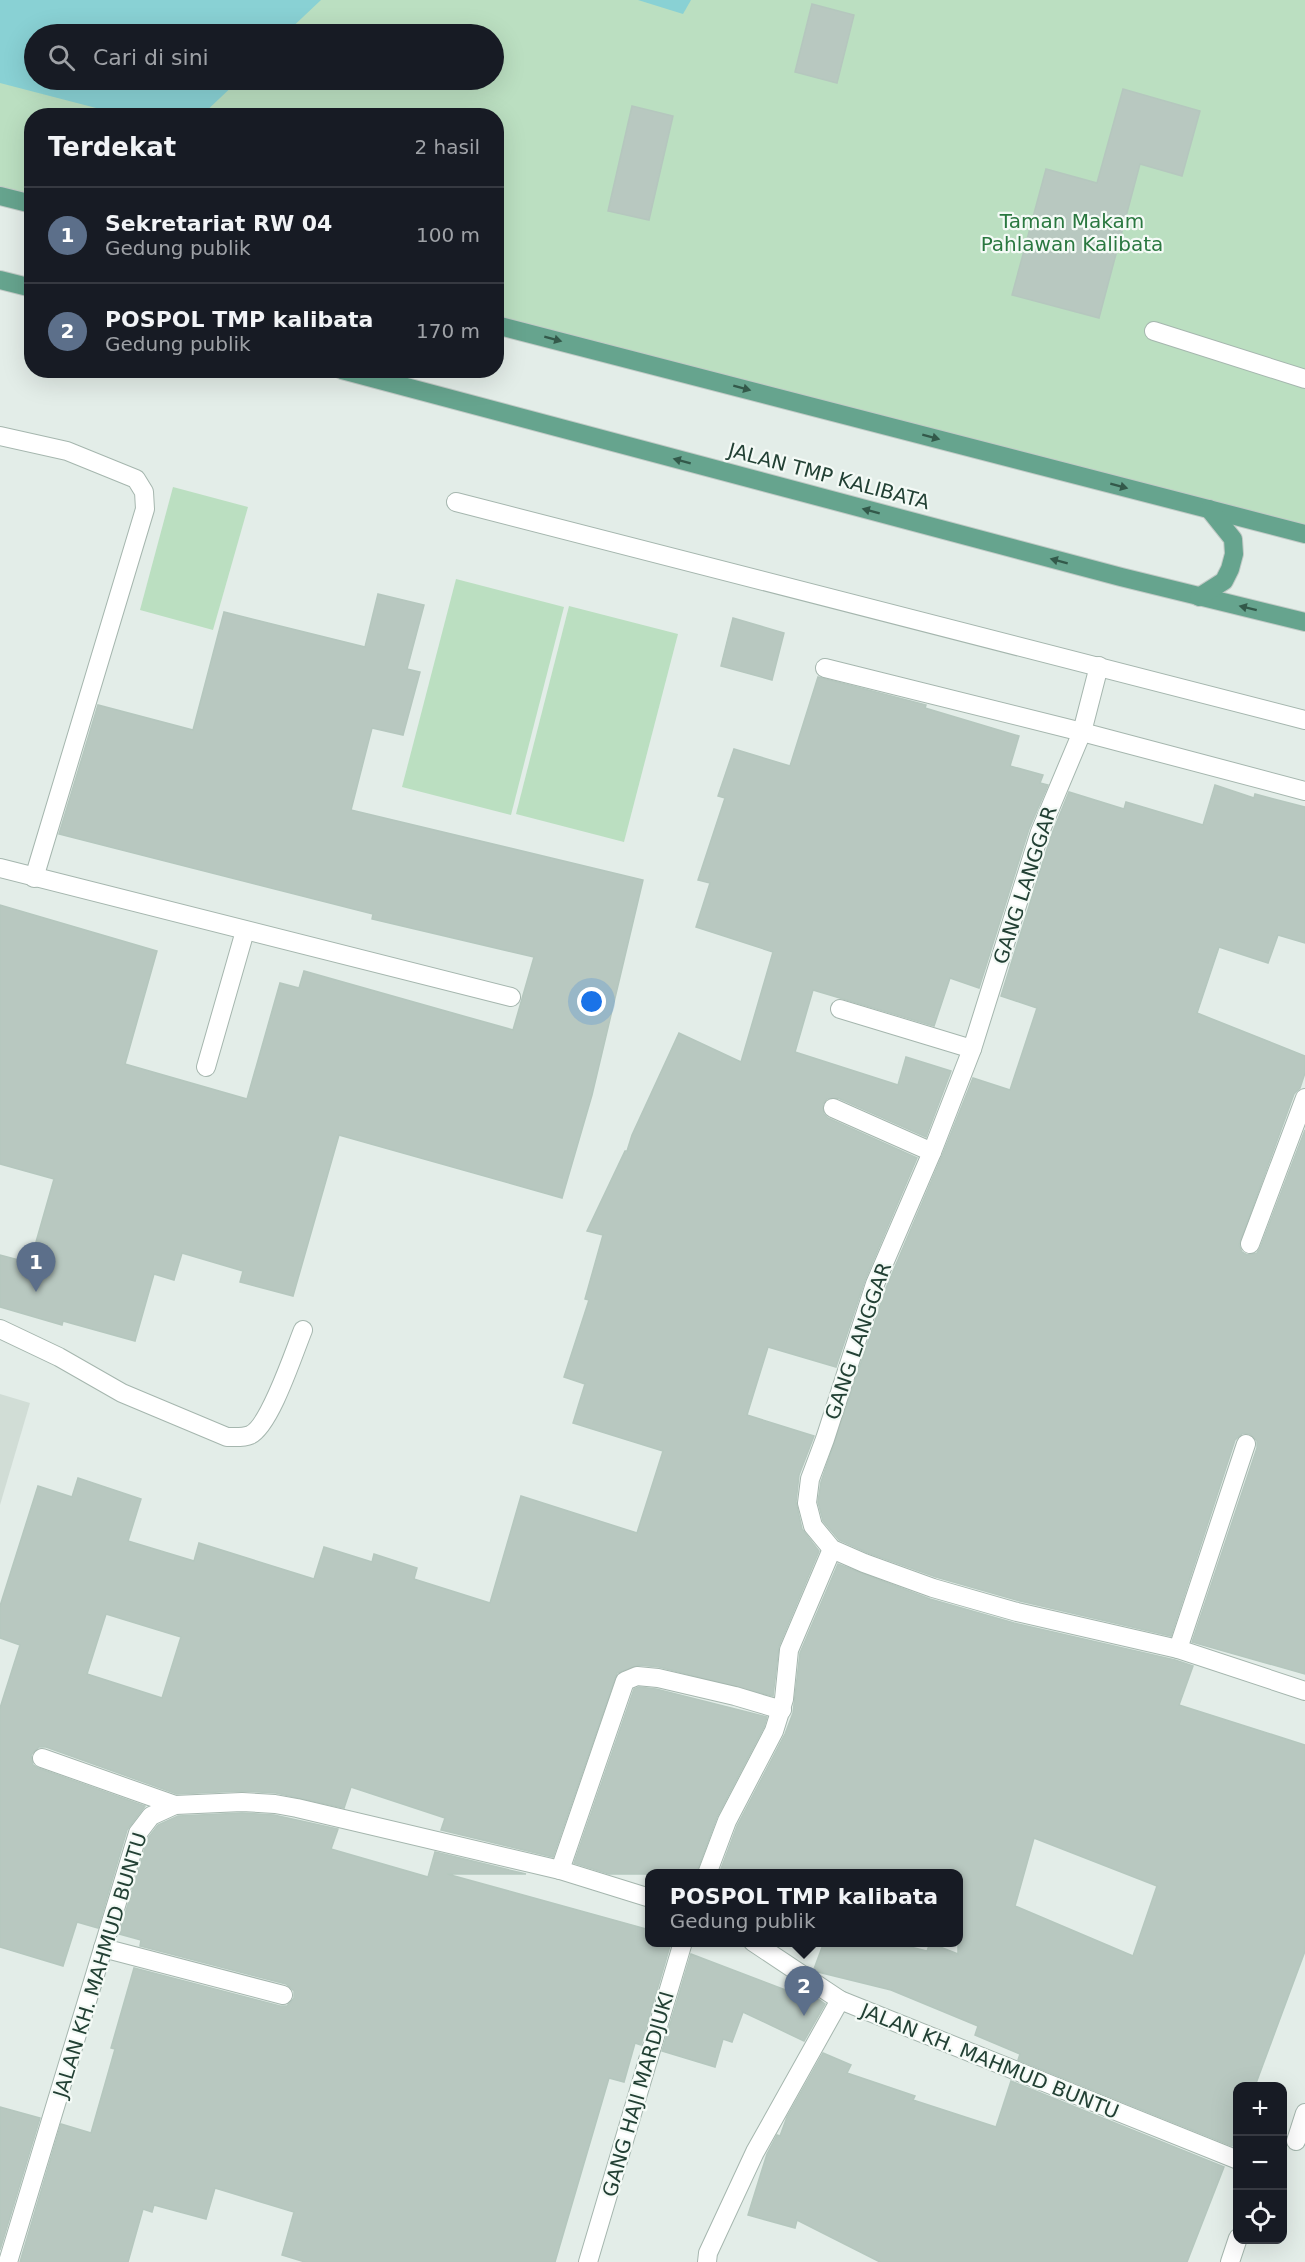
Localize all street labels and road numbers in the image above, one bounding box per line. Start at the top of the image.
street label: JALAN TMP KALIBATA [724,437,933,515]
street label: GANG LANGGAR [988,803,1062,967]
street label: GANG LANGGAR [820,1259,896,1423]
street label: JALAN KH. MAHMUD BUNTU [48,1829,152,2102]
street label: GANG HAJI MARDJUKI [597,1988,679,2200]
street label: JALAN KH. MAHMUD BUNTU [856,1997,1123,2124]

